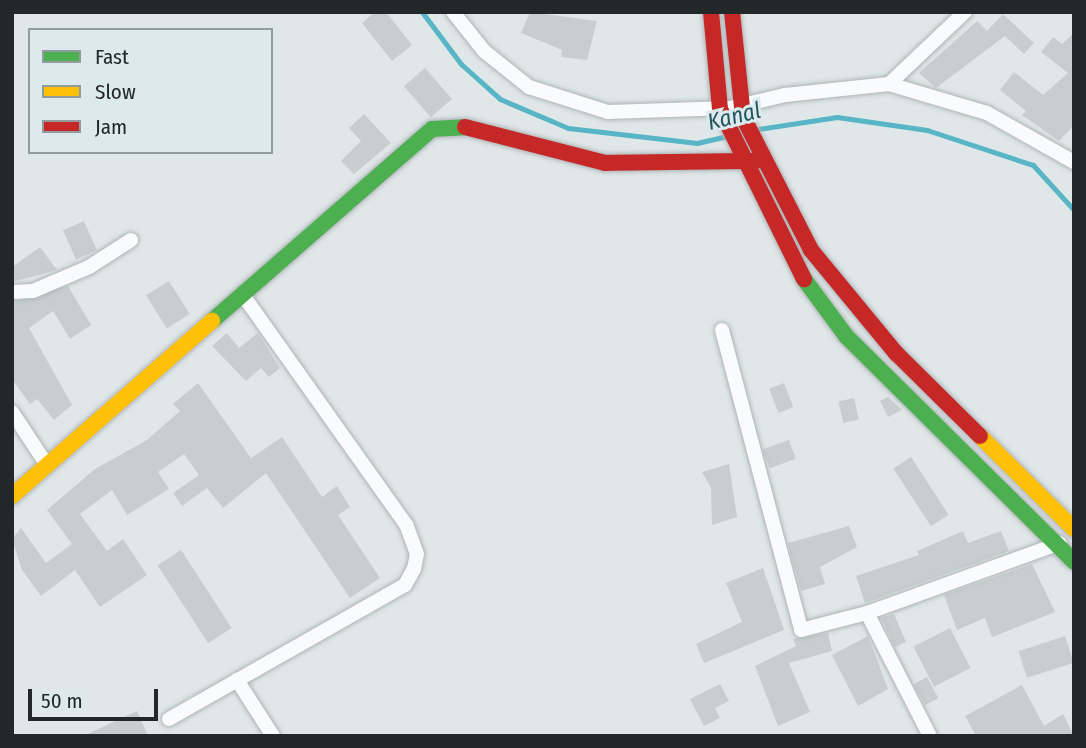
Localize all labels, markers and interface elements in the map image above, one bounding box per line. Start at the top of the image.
legend [28,28,273,154]
text: Fast [95,44,129,70]
text: Slow [95,79,136,105]
water label: Kanal [705,96,763,136]
text: Jam [95,114,127,140]
scale bar [32,674,161,718]
text: 50 m [41,688,83,714]

